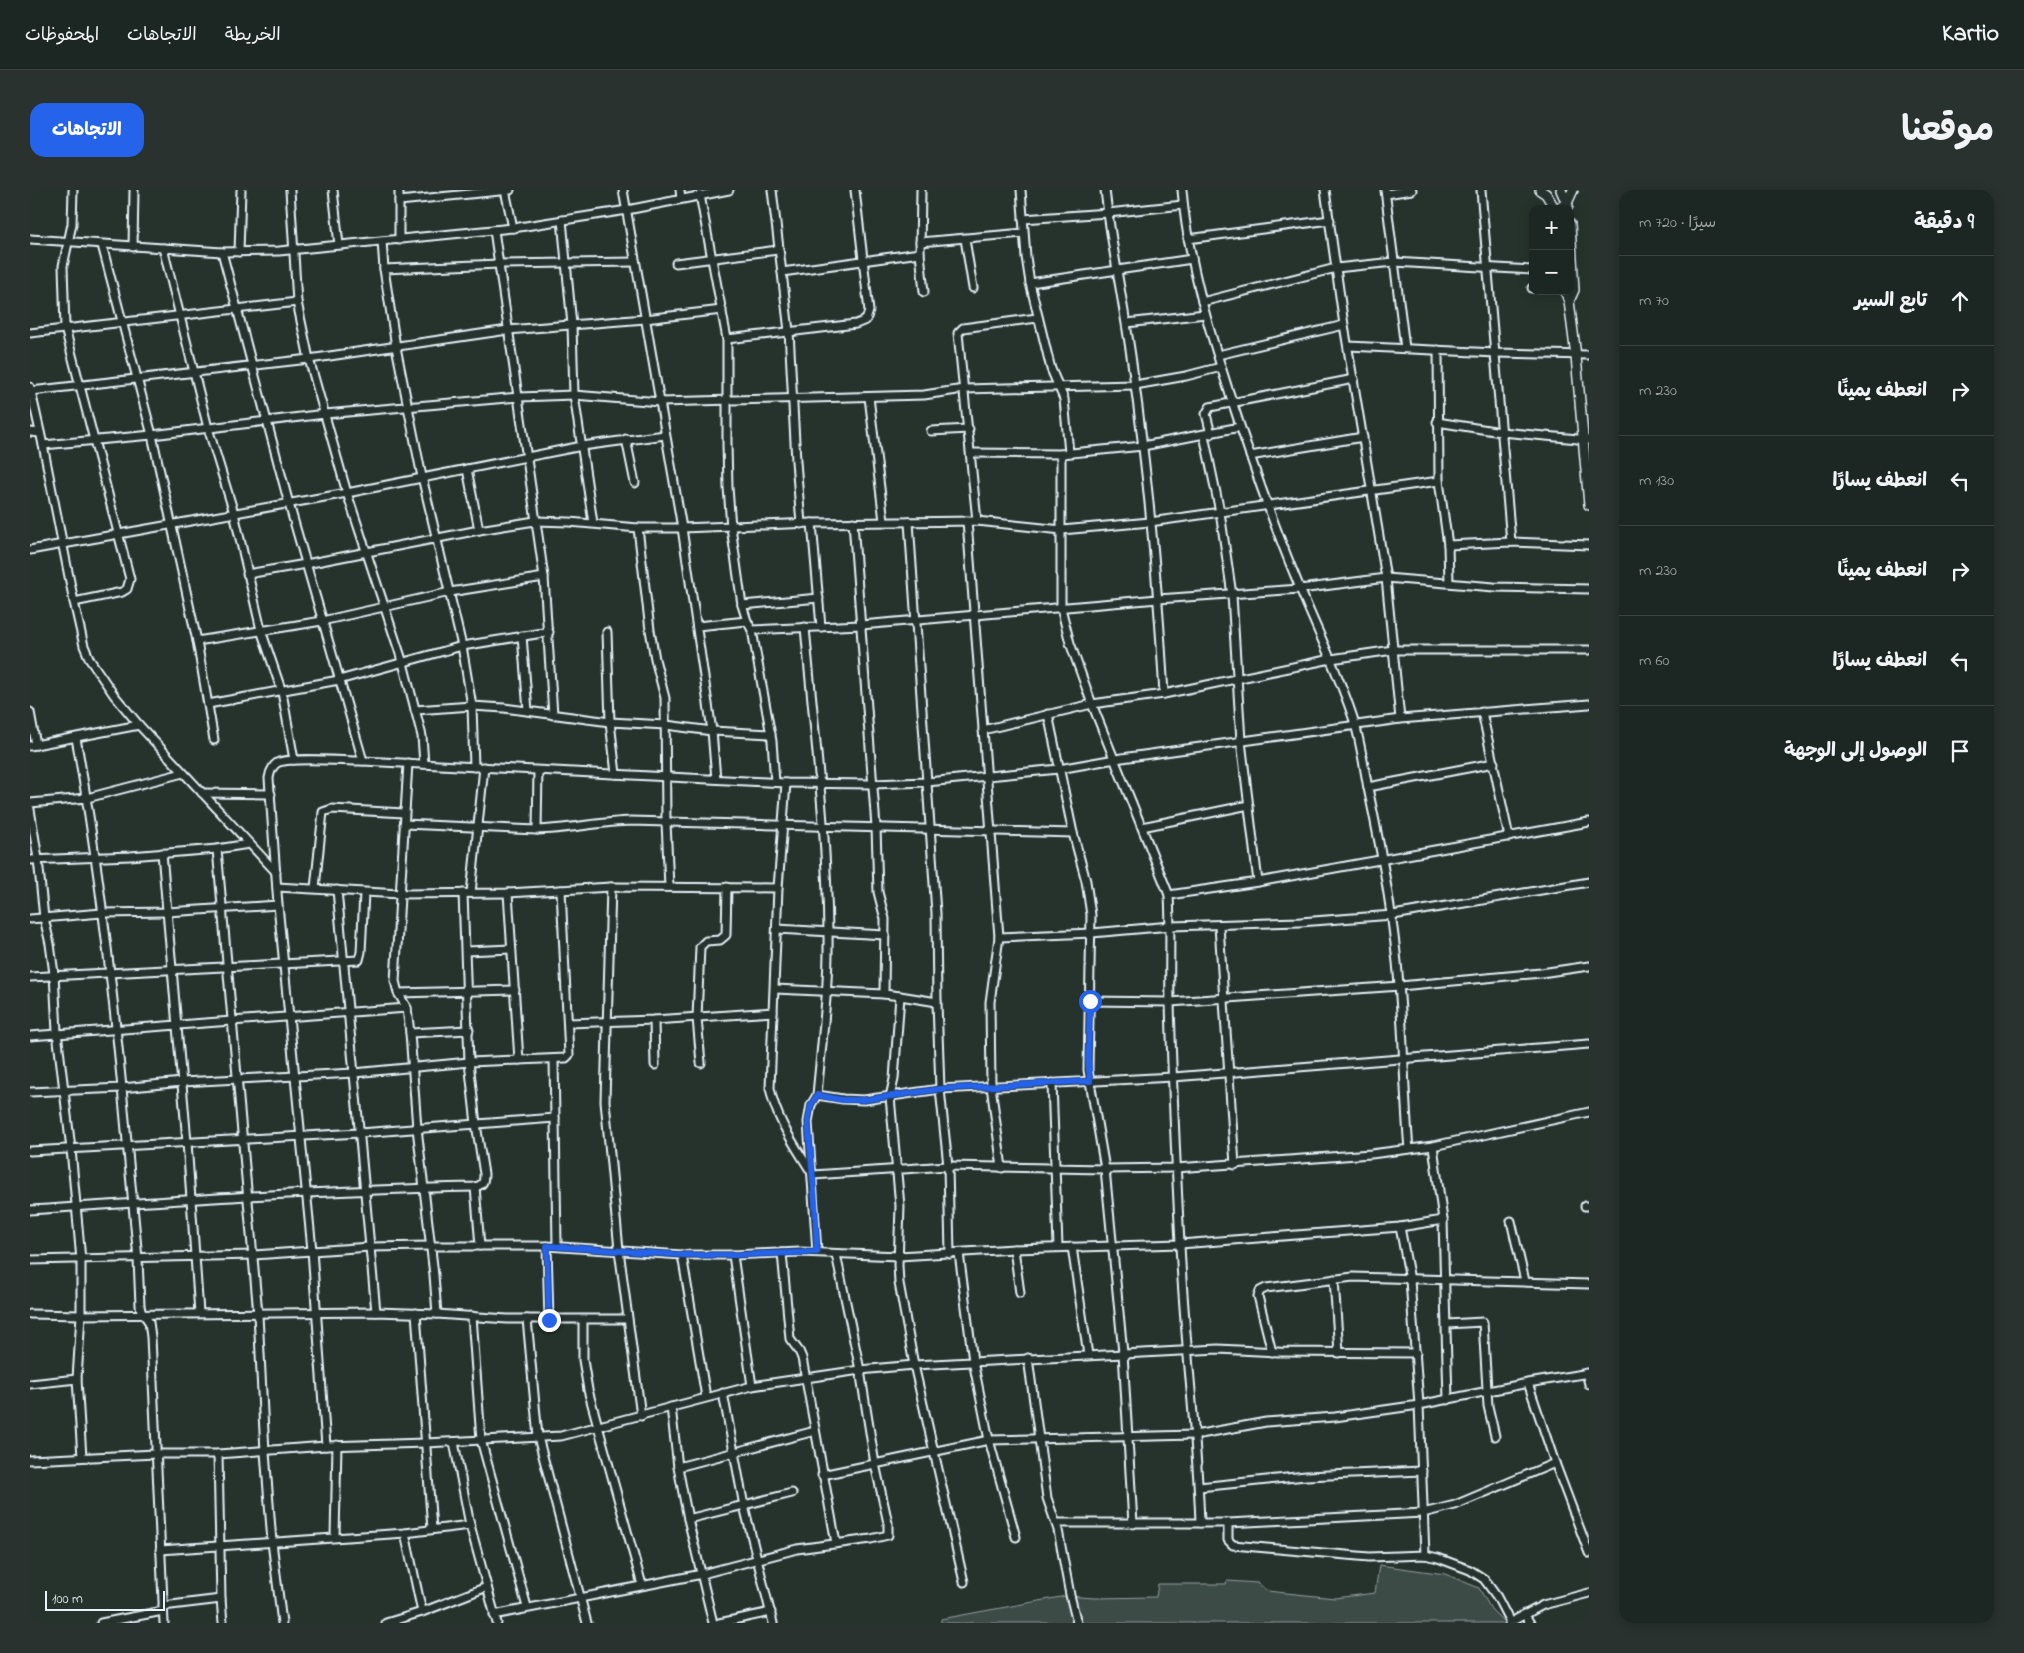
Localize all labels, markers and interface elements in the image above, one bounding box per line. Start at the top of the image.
text: Kartio [1942,17,1999,52]
text: المحفوظات [25,23,99,49]
text: الاتجاهات [127,23,197,49]
text: الخريطة [225,23,281,49]
button: الاتجاهات [30,103,144,157]
text: موقعنا [1901,106,1994,157]
map controls [1529,205,1574,295]
button: + [1529,205,1574,250]
text: 9 دقيقة [1914,208,1974,238]
text: سيرًا · 720 m [1639,211,1716,235]
button: − [1529,250,1574,295]
icon: ahead [1946,287,1974,315]
text: تابع السير [1855,288,1927,315]
text: 70 m [1639,289,1669,313]
icon: right [1946,377,1974,405]
text: انعطف يمينًا [1837,378,1927,405]
text: 230 m [1639,379,1677,403]
icon: left [1946,467,1974,495]
text: انعطف يسارًا [1832,468,1927,495]
text: 130 m [1639,469,1674,493]
icon: right [1946,557,1974,585]
text: انعطف يمينًا [1837,558,1927,585]
text: 230 m [1639,559,1677,583]
icon: left [1946,647,1974,675]
text: انعطف يسارًا [1832,648,1927,675]
text: 60 m [1639,649,1669,673]
icon: arrive [1946,737,1974,765]
text: الوصول إلى الوجهة [1784,738,1927,765]
route start [1079,990,1102,1013]
route end [538,1309,561,1332]
scale bar [45,1588,165,1611]
text: 100 m [52,1589,83,1610]

